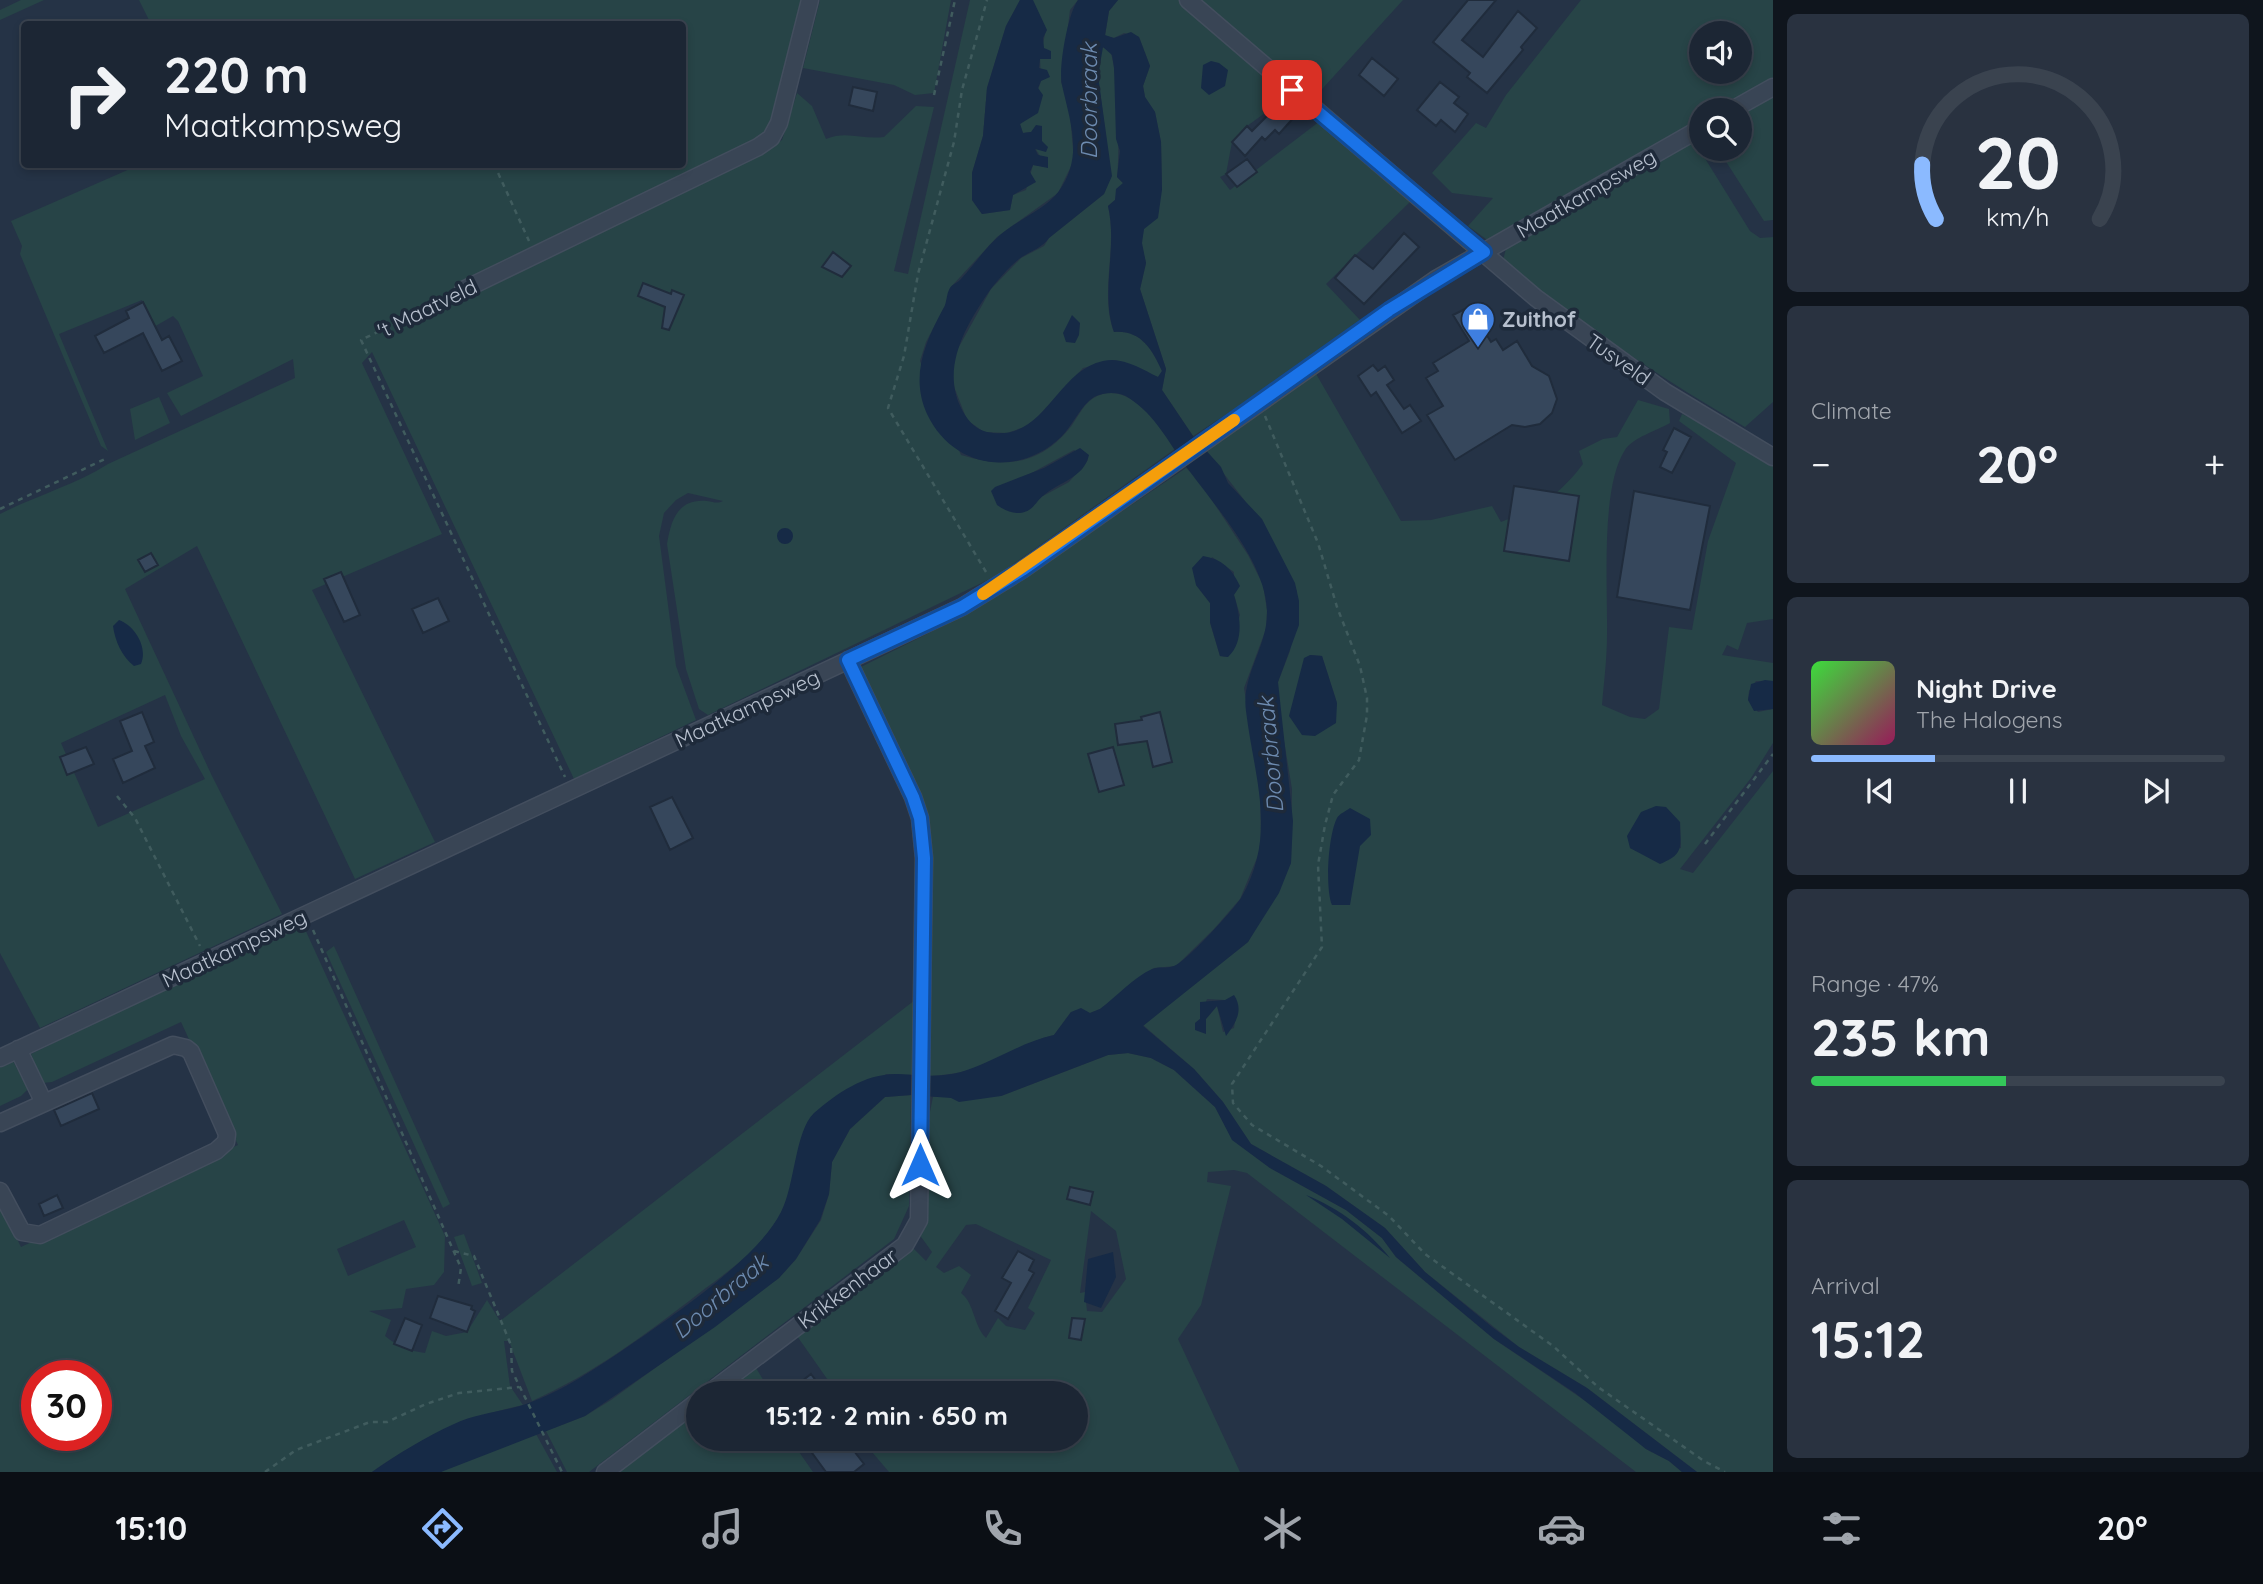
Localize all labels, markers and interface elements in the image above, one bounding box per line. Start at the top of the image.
map controls [1689,21,1752,161]
button: sound [1689,21,1752,84]
water label: Doorbraak [1074,41,1103,159]
text: 220 m [164,44,309,105]
icon: right [49,49,140,140]
pin [1262,60,1322,120]
icon: arrive [1273,71,1311,109]
button: search [1689,98,1752,161]
text: Maatkampsweg [164,105,402,145]
text: 20 [1975,116,2061,207]
street label: Maatkampsweg [1512,143,1660,243]
text: km/h [1986,201,2050,232]
street label: 't Maatveld [373,273,481,343]
shop icon: Zuithof [1459,300,1497,349]
place label: Zuithof [1502,306,1577,332]
street label: Tusveld [1582,328,1656,390]
text: Climate [1811,396,1892,425]
text: 20° [1976,431,2058,496]
text: − [1811,440,1831,488]
text: + [2204,440,2225,488]
street label: Maatkampsweg [671,663,823,753]
text: Night Drive [1916,672,2057,705]
water label: Doorbraak [1250,694,1290,814]
text: The Halogens [1916,705,2063,734]
icon: previous [1861,772,1899,810]
icon: pause [1999,772,2037,810]
icon: next [2137,772,2175,810]
street label: Maatkampsweg [158,903,310,993]
text: Range · 47% [1811,969,1939,998]
text: 235 km [1811,1004,1991,1069]
position arrow [883,1128,957,1202]
street label: Krikkenhaar [792,1242,902,1334]
water label: Doorbraak [666,1246,775,1344]
text: Arrival [1811,1271,1880,1300]
text: 15:12 [1811,1306,1925,1371]
speed limit sign: 30 [21,1360,112,1451]
text: 15:12 · 2 min · 650 m [766,1399,1008,1432]
icon: directions [418,1504,467,1553]
icon: music [698,1504,747,1553]
icon: phone [978,1504,1027,1553]
icon: climate [1258,1504,1307,1553]
icon: car [1537,1504,1586,1553]
icon: filters [1817,1504,1866,1553]
text: 15:10 [115,1508,187,1548]
text: 20° [2097,1508,2147,1548]

